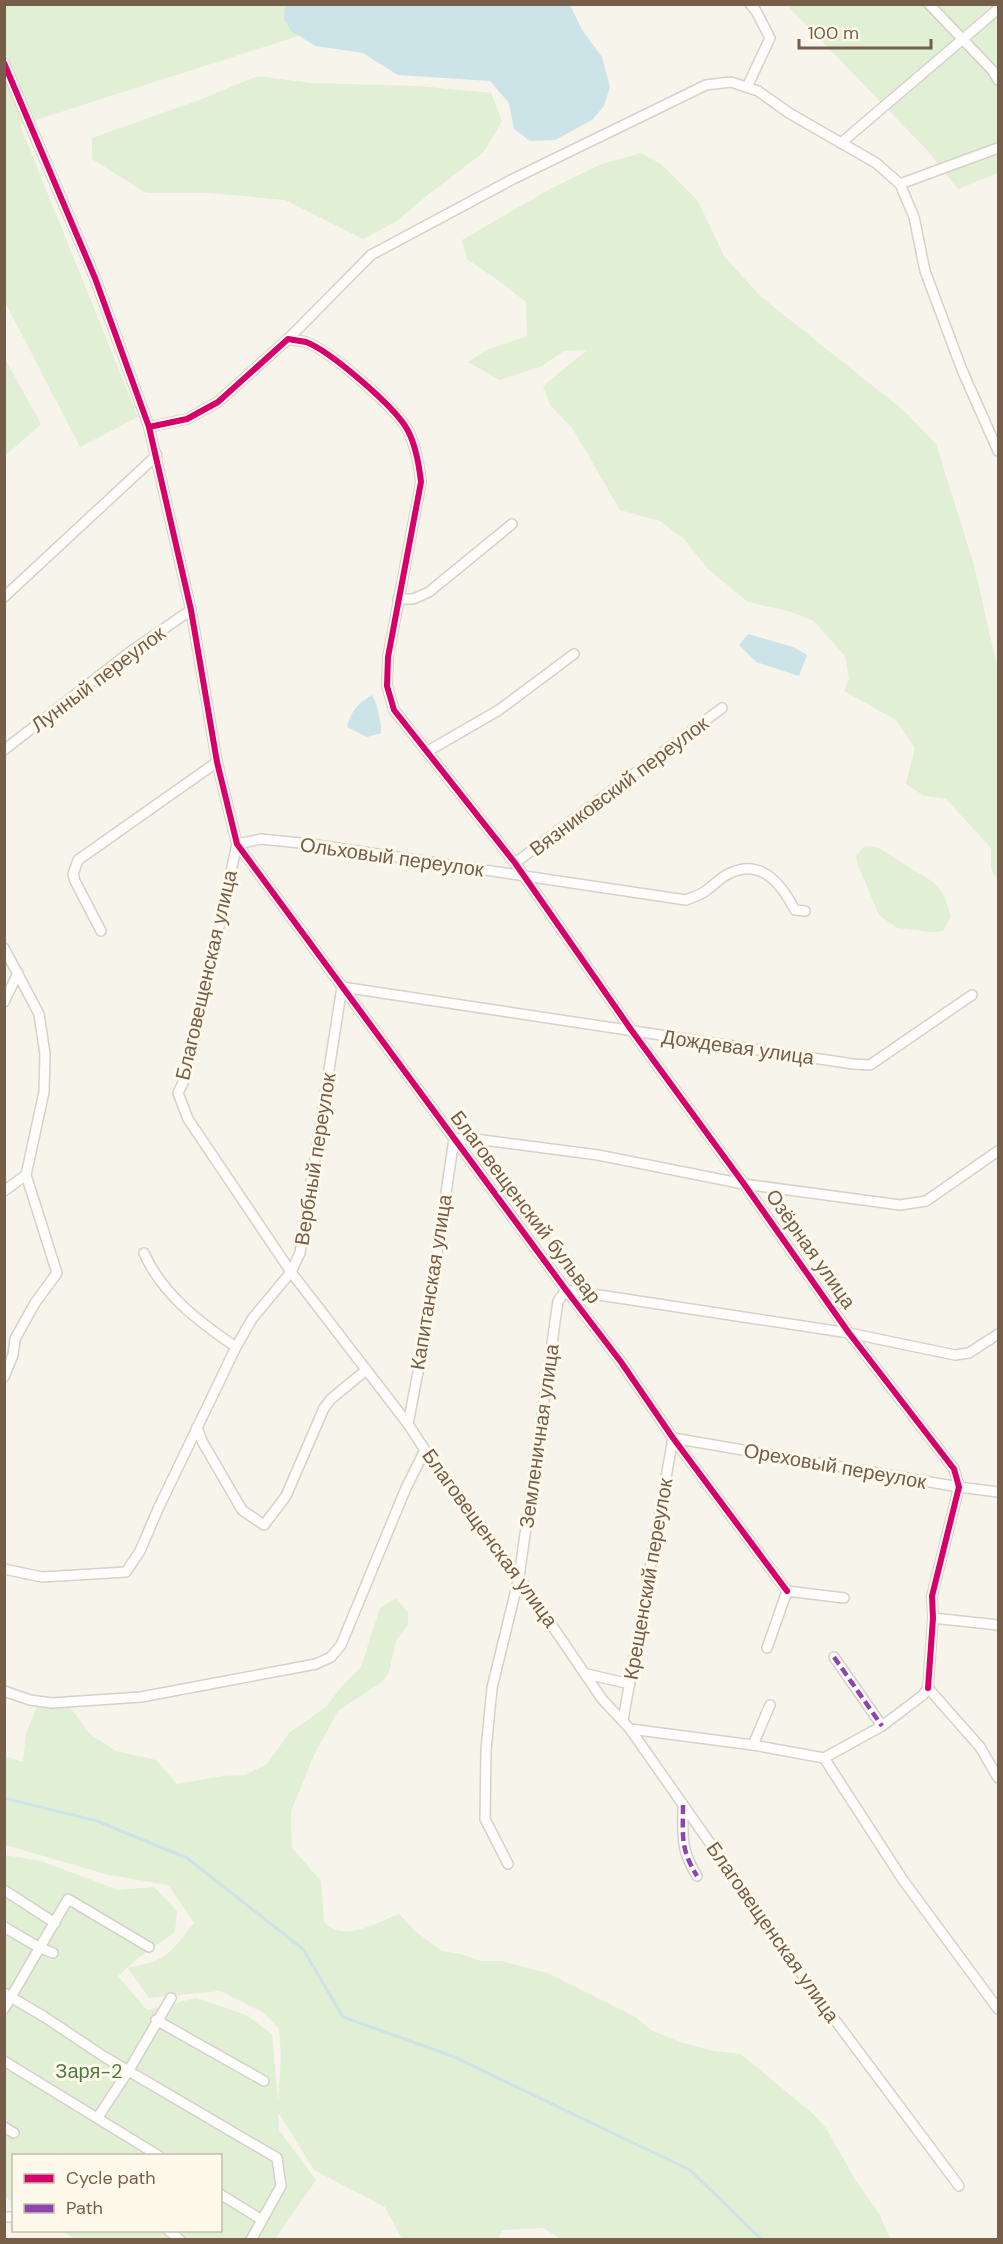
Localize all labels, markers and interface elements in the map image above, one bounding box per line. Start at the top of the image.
scale bar [799,12,931,50]
text: 100 m [808,21,859,45]
street label: Лунный переулок [26,620,171,738]
street label: Вязниковский переулок [524,710,714,862]
street label: Ольховый переулок [299,831,486,883]
street label: Благовещенская улица [169,866,243,1083]
street label: Дождевая улица [660,1023,817,1071]
street label: Вербный переулок [289,1071,342,1247]
street label: Благовещенский бульвар [445,1105,607,1309]
street label: Озёрная улица [760,1184,862,1315]
street label: Капитанская улица [404,1192,458,1372]
street label: Земленичная улица [513,1341,565,1530]
street label: Ореховый переулок [742,1437,929,1495]
street label: Благовещенская улица [416,1443,564,1633]
street label: Крещенский переулок [617,1476,679,1682]
street label: Благовещенская улица [701,1836,846,2028]
park label: Заря-2 [55,2058,123,2084]
legend [12,2154,222,2232]
text: Cycle path [66,2166,156,2190]
text: Path [66,2196,103,2220]

